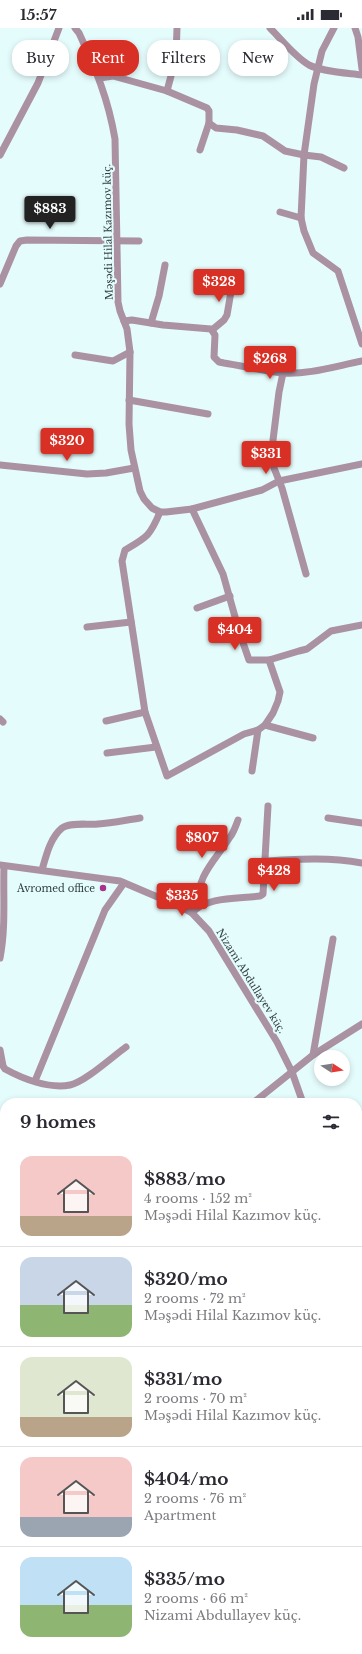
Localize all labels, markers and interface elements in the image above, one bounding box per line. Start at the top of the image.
text: 15:57 [20,5,56,24]
chip: Buy [12,40,69,76]
chip: Rent [77,40,139,76]
chip: Filters [147,40,220,76]
chip: New [228,40,288,76]
street label: Məşədi Hilal Kazımov küç. [100,164,116,300]
pin: $883 [26,196,74,230]
text: $883 [33,200,67,217]
pin: $328 [195,269,243,303]
text: $328 [202,273,236,290]
pin: $268 [246,346,294,380]
text: $268 [253,350,287,367]
pin: $320 [43,428,91,462]
text: $320 [50,432,84,449]
pin: $331 [242,441,290,475]
text: $331 [251,445,281,462]
pin: $404 [211,617,259,651]
text: $404 [217,621,253,638]
pin: $807 [178,825,226,859]
text: $807 [185,829,219,846]
pin: $428 [250,858,298,892]
text: $428 [257,862,291,879]
place label: Avromed office [16,882,95,895]
marker: Avromed office [98,883,108,893]
pin: $335 [158,883,206,917]
text: $335 [166,887,198,904]
street label: Nizami Abdullayev küç. [213,926,289,1036]
north arrow [314,1050,350,1086]
map controls [314,1050,350,1086]
icon: filters [320,1111,342,1133]
text: 9 homes [20,1112,96,1133]
text: $883/mo [144,1169,226,1190]
icon: home [52,1172,100,1220]
text: 4 rooms · 152 m² [144,1190,252,1207]
text: Məşədi Hilal Kazımov küç. [144,1207,321,1224]
text: $320/mo [144,1269,228,1290]
icon: home [52,1273,100,1321]
text: 2 rooms · 72 m² [144,1290,246,1307]
text: Məşədi Hilal Kazımov küç. [144,1307,321,1324]
text: $331/mo [144,1369,222,1390]
icon: home [52,1373,100,1421]
text: 2 rooms · 70 m² [144,1390,247,1407]
text: Məşədi Hilal Kazımov küç. [144,1407,321,1424]
text: $404/mo [144,1469,229,1490]
icon: home [52,1473,100,1521]
text: 2 rooms · 76 m² [144,1490,246,1507]
text: Apartment [144,1507,216,1524]
text: $335/mo [144,1569,225,1590]
icon: home [52,1573,100,1621]
text: 2 rooms · 66 m² [144,1590,248,1607]
text: Nizami Abdullayev küç. [144,1607,301,1624]

